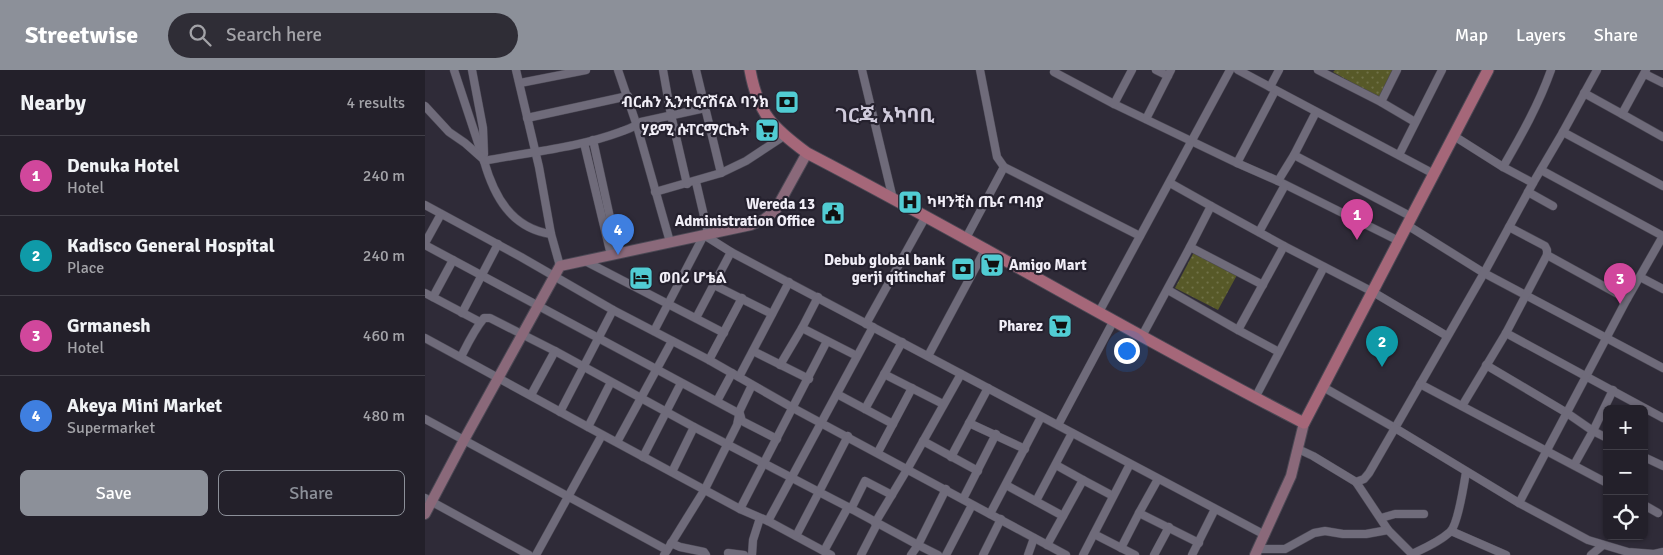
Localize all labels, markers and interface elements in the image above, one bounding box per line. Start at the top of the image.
search box [168,13,518,58]
text: Streetwise [25,20,138,50]
icon: search [186,21,214,49]
text: Search here [226,23,322,47]
text: Map [1455,24,1488,46]
text: Layers [1516,24,1566,46]
text: Share [1594,24,1638,46]
bank icon: ብርሐን ኢንተርናሽናል ባንክ [774,89,800,115]
text: Nearby [20,90,86,116]
text: 4 results [346,93,405,113]
place label: ብርሐን ኢንተርናሽናል ባንክ [622,93,769,111]
district label: ገርጂ አካባቢ [836,103,934,128]
supermarket icon: ሃይሚ ሱፐርማርኬት [754,117,780,143]
place label: ሃይሚ ሱፐርማርኬት [641,121,750,139]
text: Denuka Hotel [67,154,179,178]
text: 1 [32,166,40,186]
text: 240 m [363,166,405,186]
text: Hotel [67,178,104,198]
hospital icon: ካዛንቺስ ጤና ጣብያ [897,189,923,215]
place label: ካዛንቺስ ጤና ጣብያ [927,193,1044,211]
place label: Wereda 13 Administration Office [675,195,815,230]
pin: 1 [1341,199,1373,240]
public building icon: Wereda 13 Administration Office [820,200,846,226]
pin: 4 [602,214,634,255]
text: Kadisco General Hospital [67,234,275,258]
text: 2 [32,246,40,266]
text: 240 m [363,246,405,266]
place label: Debub global bank gerji qitinchaf [824,251,947,286]
supermarket icon: Amigo Mart [979,252,1005,278]
bank icon: Debub global bank gerji qitinchaf [950,256,976,282]
place label: Amigo Mart [1009,256,1087,274]
text: Place [67,258,104,278]
pin: 3 [1604,263,1636,304]
hotel icon: ወበሪ ሆቴል [628,265,654,291]
place label: ወበሪ ሆቴል [659,269,727,287]
supermarket icon: Pharez [1047,313,1073,339]
text: Grmanesh [67,314,151,338]
place label: Pharez [998,317,1043,335]
text: 3 [32,326,40,346]
text: 460 m [363,326,405,346]
pin: 2 [1366,326,1398,367]
text: Hotel [67,338,104,358]
your location [1114,338,1140,364]
text: Akeya Mini Market [67,394,222,418]
map controls [1603,405,1648,540]
button: + [1603,405,1648,450]
text: 4 [32,406,40,426]
text: 480 m [363,406,405,426]
text: Supermarket [67,418,155,438]
button: − [1603,450,1648,495]
button: Save [20,470,208,516]
button: Share [218,470,405,516]
button: locate [1603,495,1648,540]

